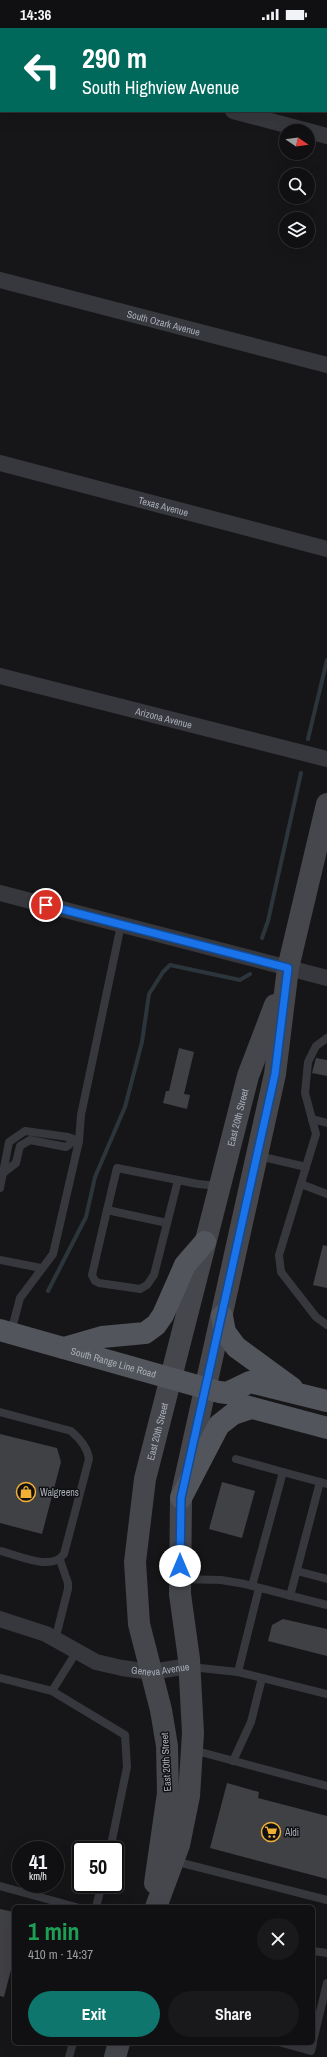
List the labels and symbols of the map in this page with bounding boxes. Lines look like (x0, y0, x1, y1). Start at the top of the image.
north arrow (279, 124, 315, 160)
street label: South Ozark Avenue (126, 307, 202, 338)
street label: Texas Avenue (137, 493, 190, 519)
street label: Arizona Avenue (133, 704, 194, 731)
pin (29, 888, 63, 922)
street label: East 20th Street (224, 1087, 251, 1148)
street label: South Range Line Road (69, 1344, 158, 1380)
street label: East 20th Street (144, 1401, 171, 1462)
shop icon: Walgreens (15, 1481, 37, 1503)
place label: Walgreens (40, 1486, 79, 1499)
position arrow (159, 1545, 201, 1587)
street label: Geneva Avenue (131, 1660, 190, 1679)
street label: East 20th Street (158, 1732, 174, 1792)
supermarket icon: Aldi (260, 1821, 282, 1843)
place label: Aldi (284, 1826, 299, 1839)
speed limit sign: 50 (72, 1841, 124, 1893)

